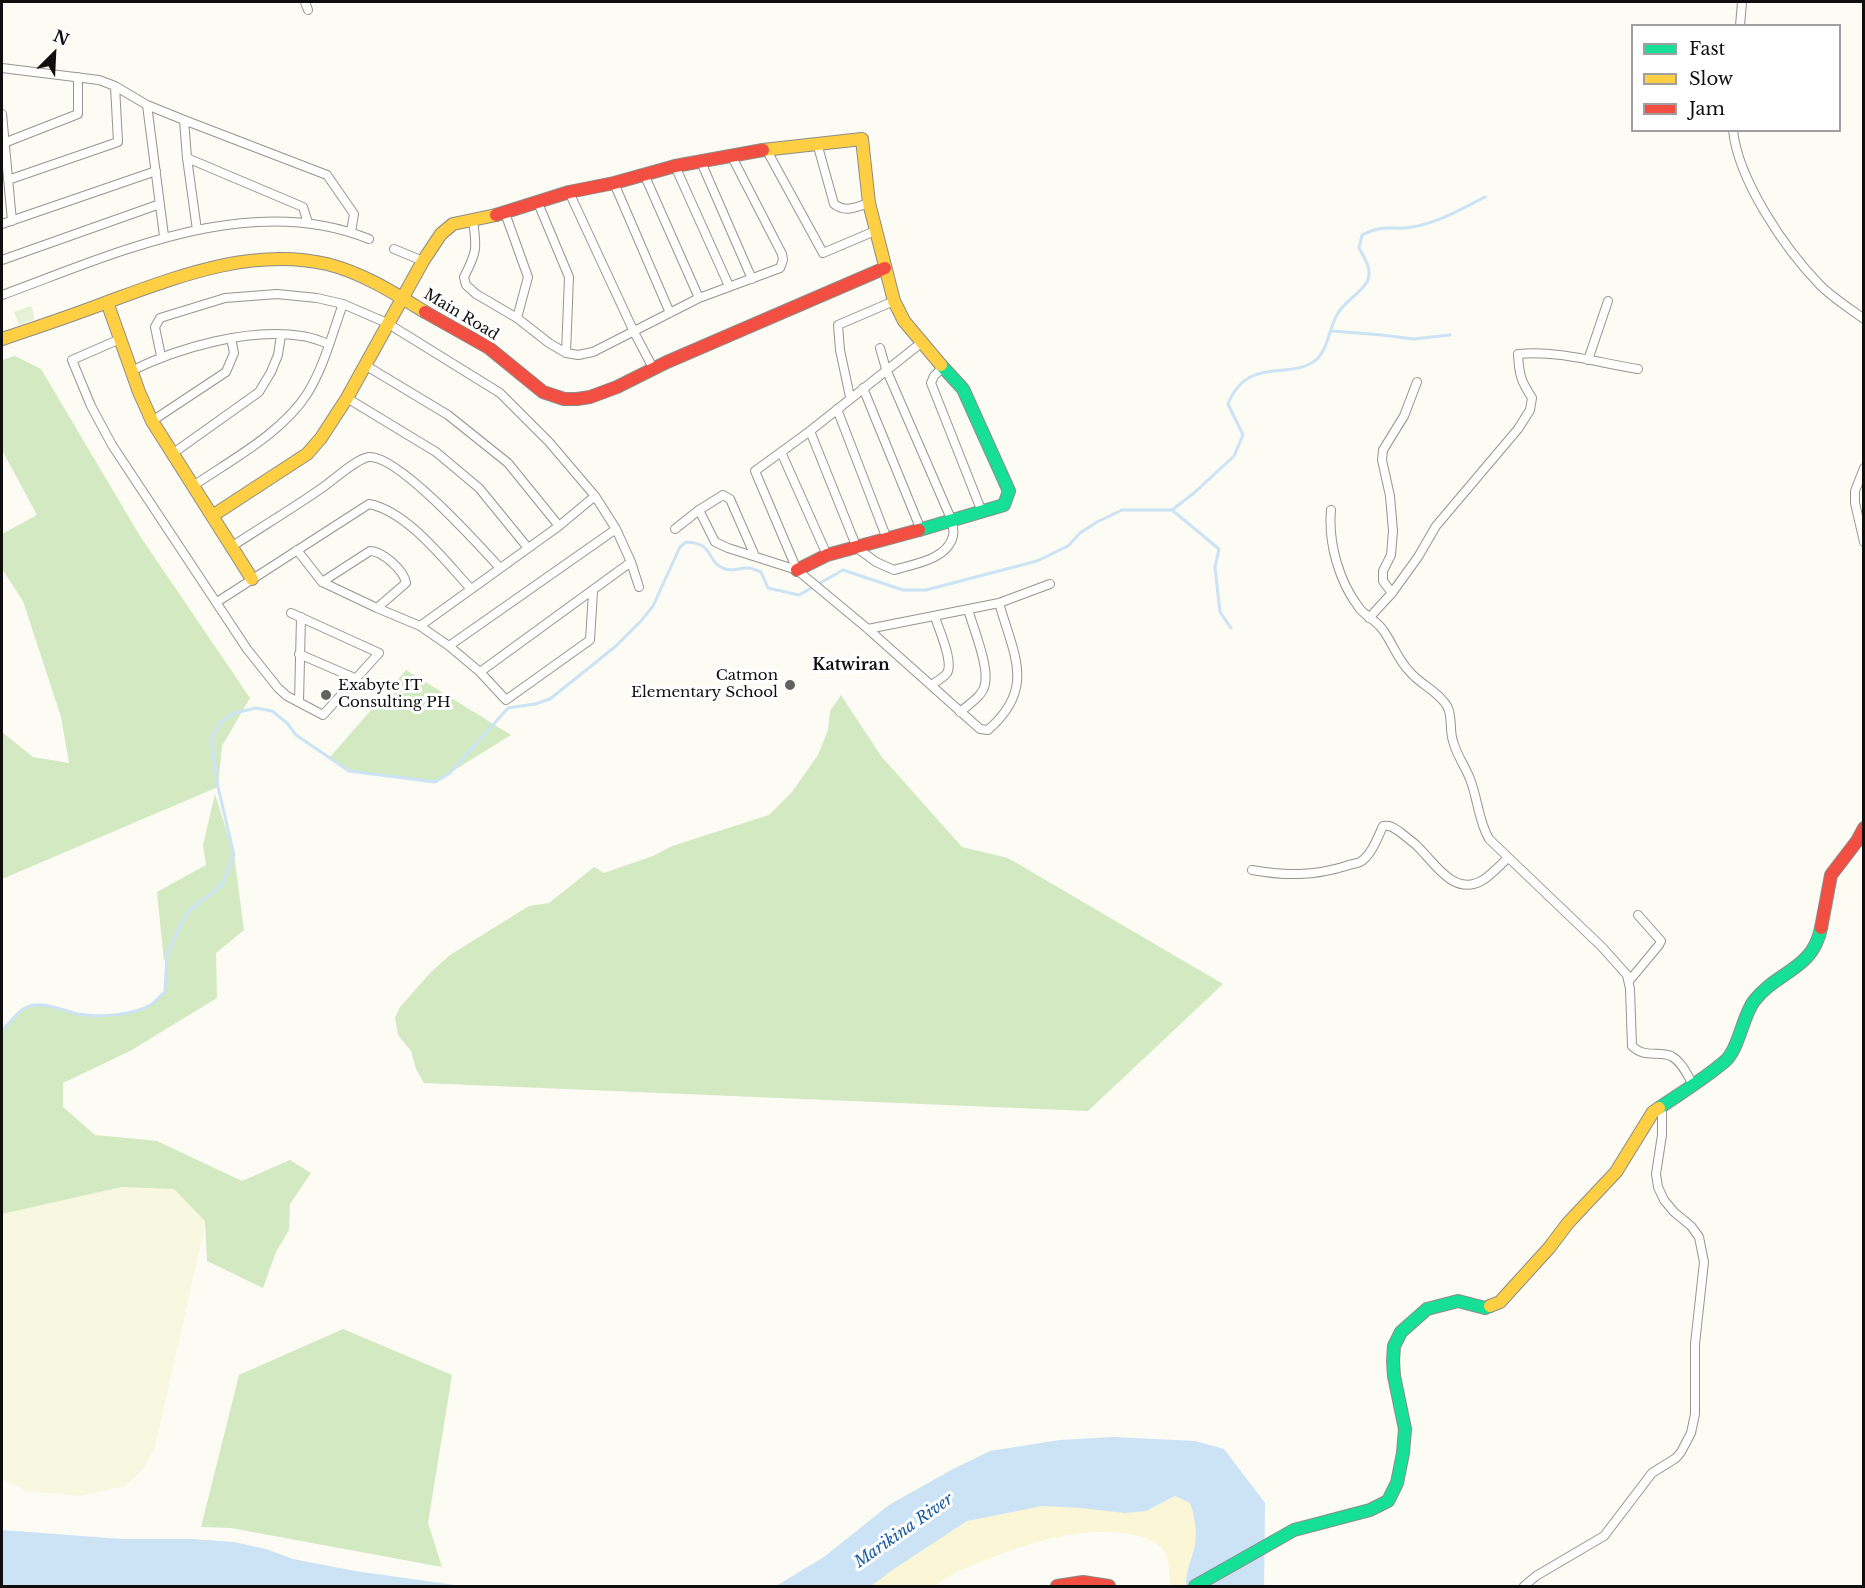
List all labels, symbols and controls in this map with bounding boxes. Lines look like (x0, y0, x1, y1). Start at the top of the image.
north arrow (24, 24, 84, 84)
legend (1631, 24, 1841, 132)
text: N (50, 25, 72, 50)
text: Fast (1689, 38, 1725, 60)
text: Slow (1689, 68, 1733, 90)
text: Jam (1689, 98, 1725, 120)
street label: Main Road (420, 286, 502, 344)
district label: Katwiran (812, 655, 890, 675)
place label: Catmon Elementary School (631, 667, 778, 702)
place label: Exabyte IT Consulting PH (338, 677, 450, 712)
marker: Catmon Elementary School (783, 678, 797, 692)
marker: Exabyte IT Consulting PH (319, 688, 333, 702)
water label: Marikina River (851, 1490, 957, 1572)

